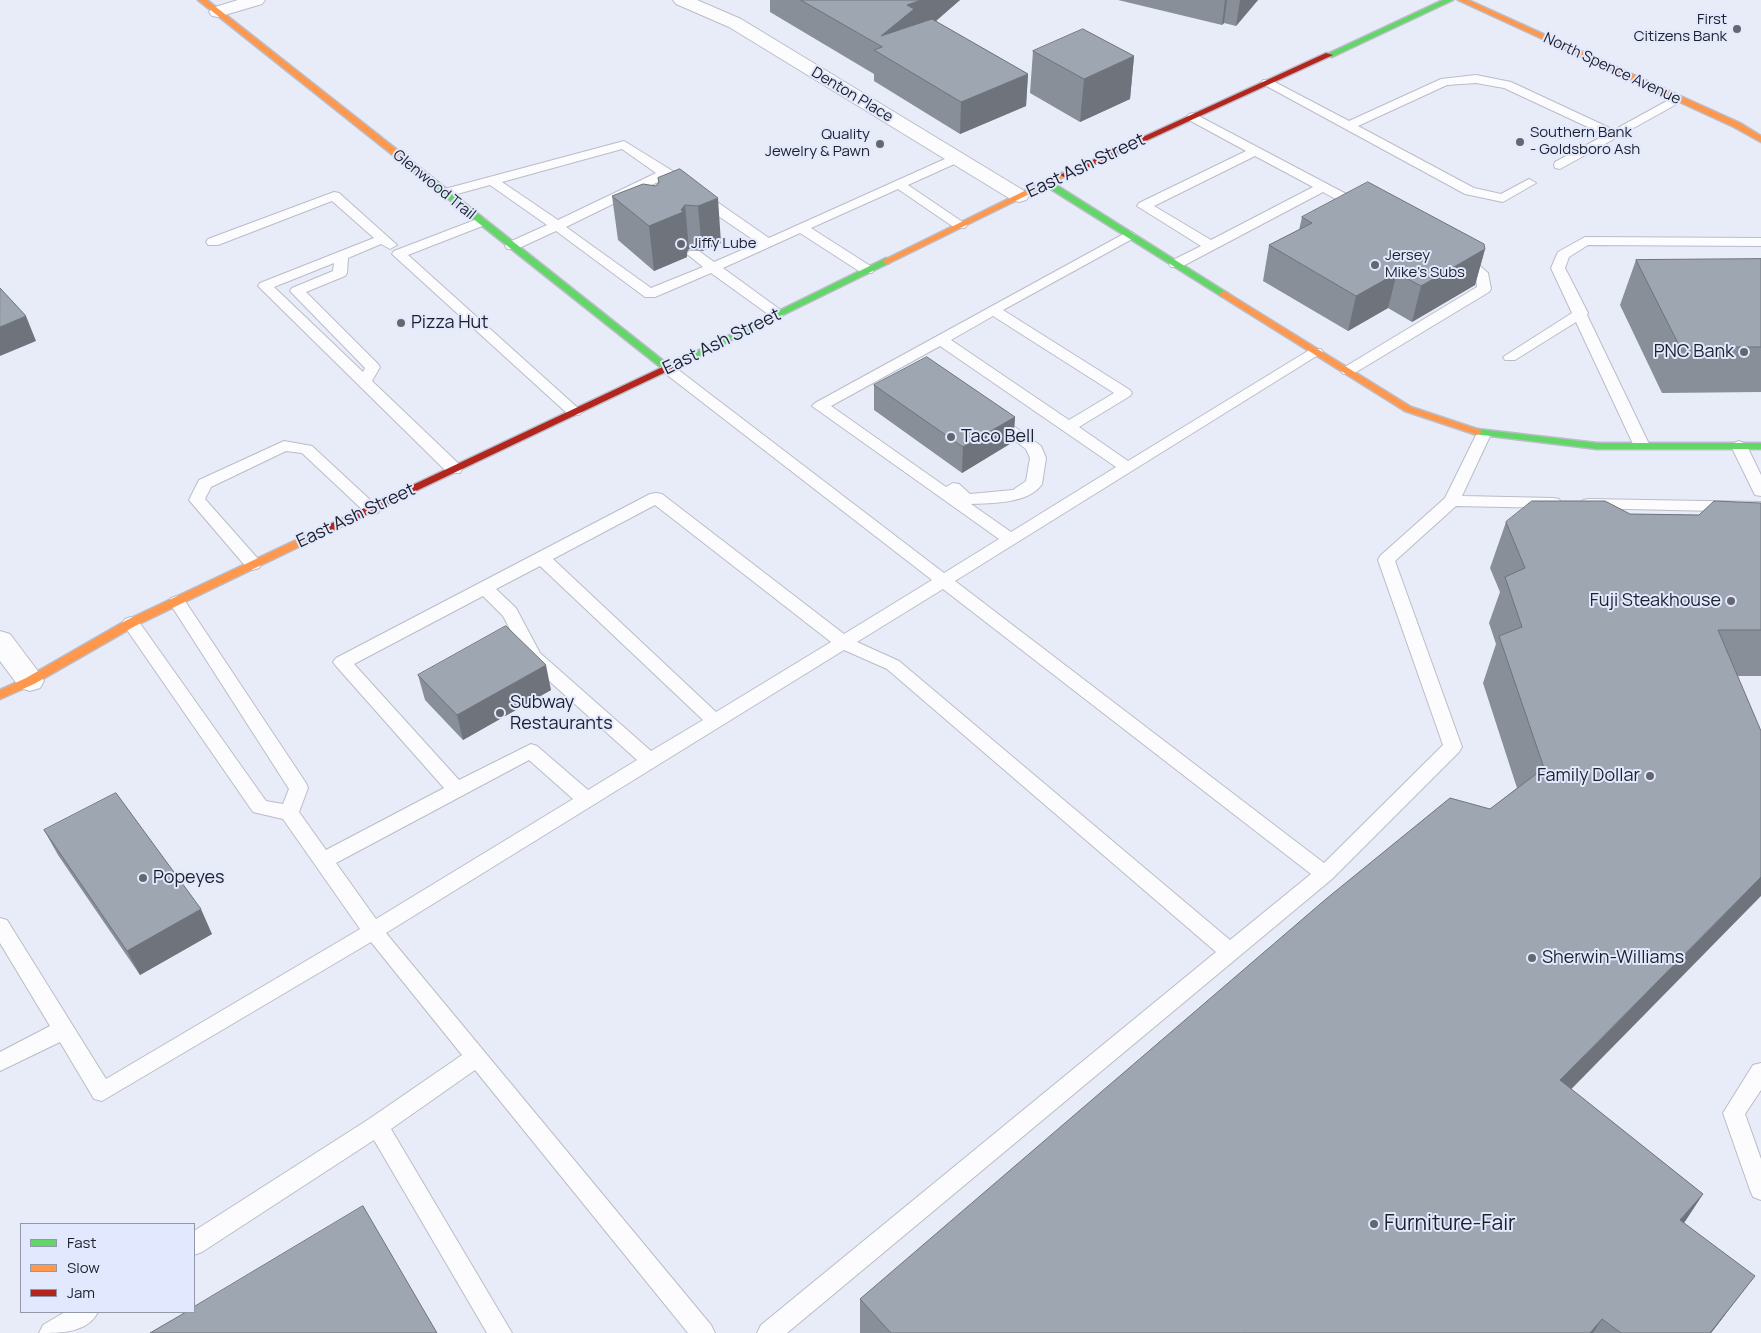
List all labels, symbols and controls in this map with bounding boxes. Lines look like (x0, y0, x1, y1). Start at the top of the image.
place label: First Citizens Bank (1634, 11, 1727, 46)
marker: First Citizens Bank (1731, 23, 1743, 35)
street label: North Spence Avenue (1541, 29, 1683, 109)
street label: Denton Place (808, 64, 896, 126)
place label: Southern Bank - Goldsboro Ash (1530, 124, 1640, 159)
place label: Quality Jewelry & Pawn (765, 126, 870, 161)
street label: East Ash Street (1023, 129, 1149, 203)
marker: Southern Bank - Goldsboro Ash (1514, 136, 1526, 148)
marker: Quality Jewelry & Pawn (874, 138, 886, 150)
street label: Glenwood Trail (389, 146, 479, 224)
place label: Jiffy Lube (691, 235, 757, 253)
marker: Jiffy Lube (675, 238, 687, 250)
place label: Jersey Mike's Subs (1385, 247, 1465, 282)
marker: Jersey Mike's Subs (1369, 259, 1381, 271)
street label: East Ash Street (660, 304, 784, 380)
place label: Pizza Hut (411, 312, 488, 334)
marker: Pizza Hut (395, 317, 407, 329)
place label: PNC Bank (1654, 341, 1734, 363)
marker: PNC Bank (1738, 346, 1750, 358)
place label: Taco Bell (961, 426, 1034, 448)
marker: Taco Bell (945, 431, 957, 443)
street label: East Ash Street (293, 479, 419, 553)
place label: Fuji Steakhouse (1590, 590, 1721, 612)
marker: Fuji Steakhouse (1725, 595, 1737, 607)
place label: Subway Restaurants (510, 692, 613, 734)
marker: Subway Restaurants (494, 707, 506, 719)
place label: Family Dollar (1537, 765, 1640, 787)
marker: Family Dollar (1644, 770, 1656, 782)
place label: Popeyes (153, 867, 225, 889)
marker: Popeyes (137, 872, 149, 884)
place label: Sherwin-Williams (1542, 947, 1684, 969)
marker: Sherwin-Williams (1526, 952, 1538, 964)
place label: Furniture-Fair (1384, 1211, 1516, 1237)
marker: Furniture-Fair (1368, 1218, 1380, 1230)
legend (20, 1223, 195, 1313)
text: Fast (67, 1232, 96, 1253)
text: Slow (67, 1257, 100, 1278)
text: Jam (67, 1282, 95, 1303)

